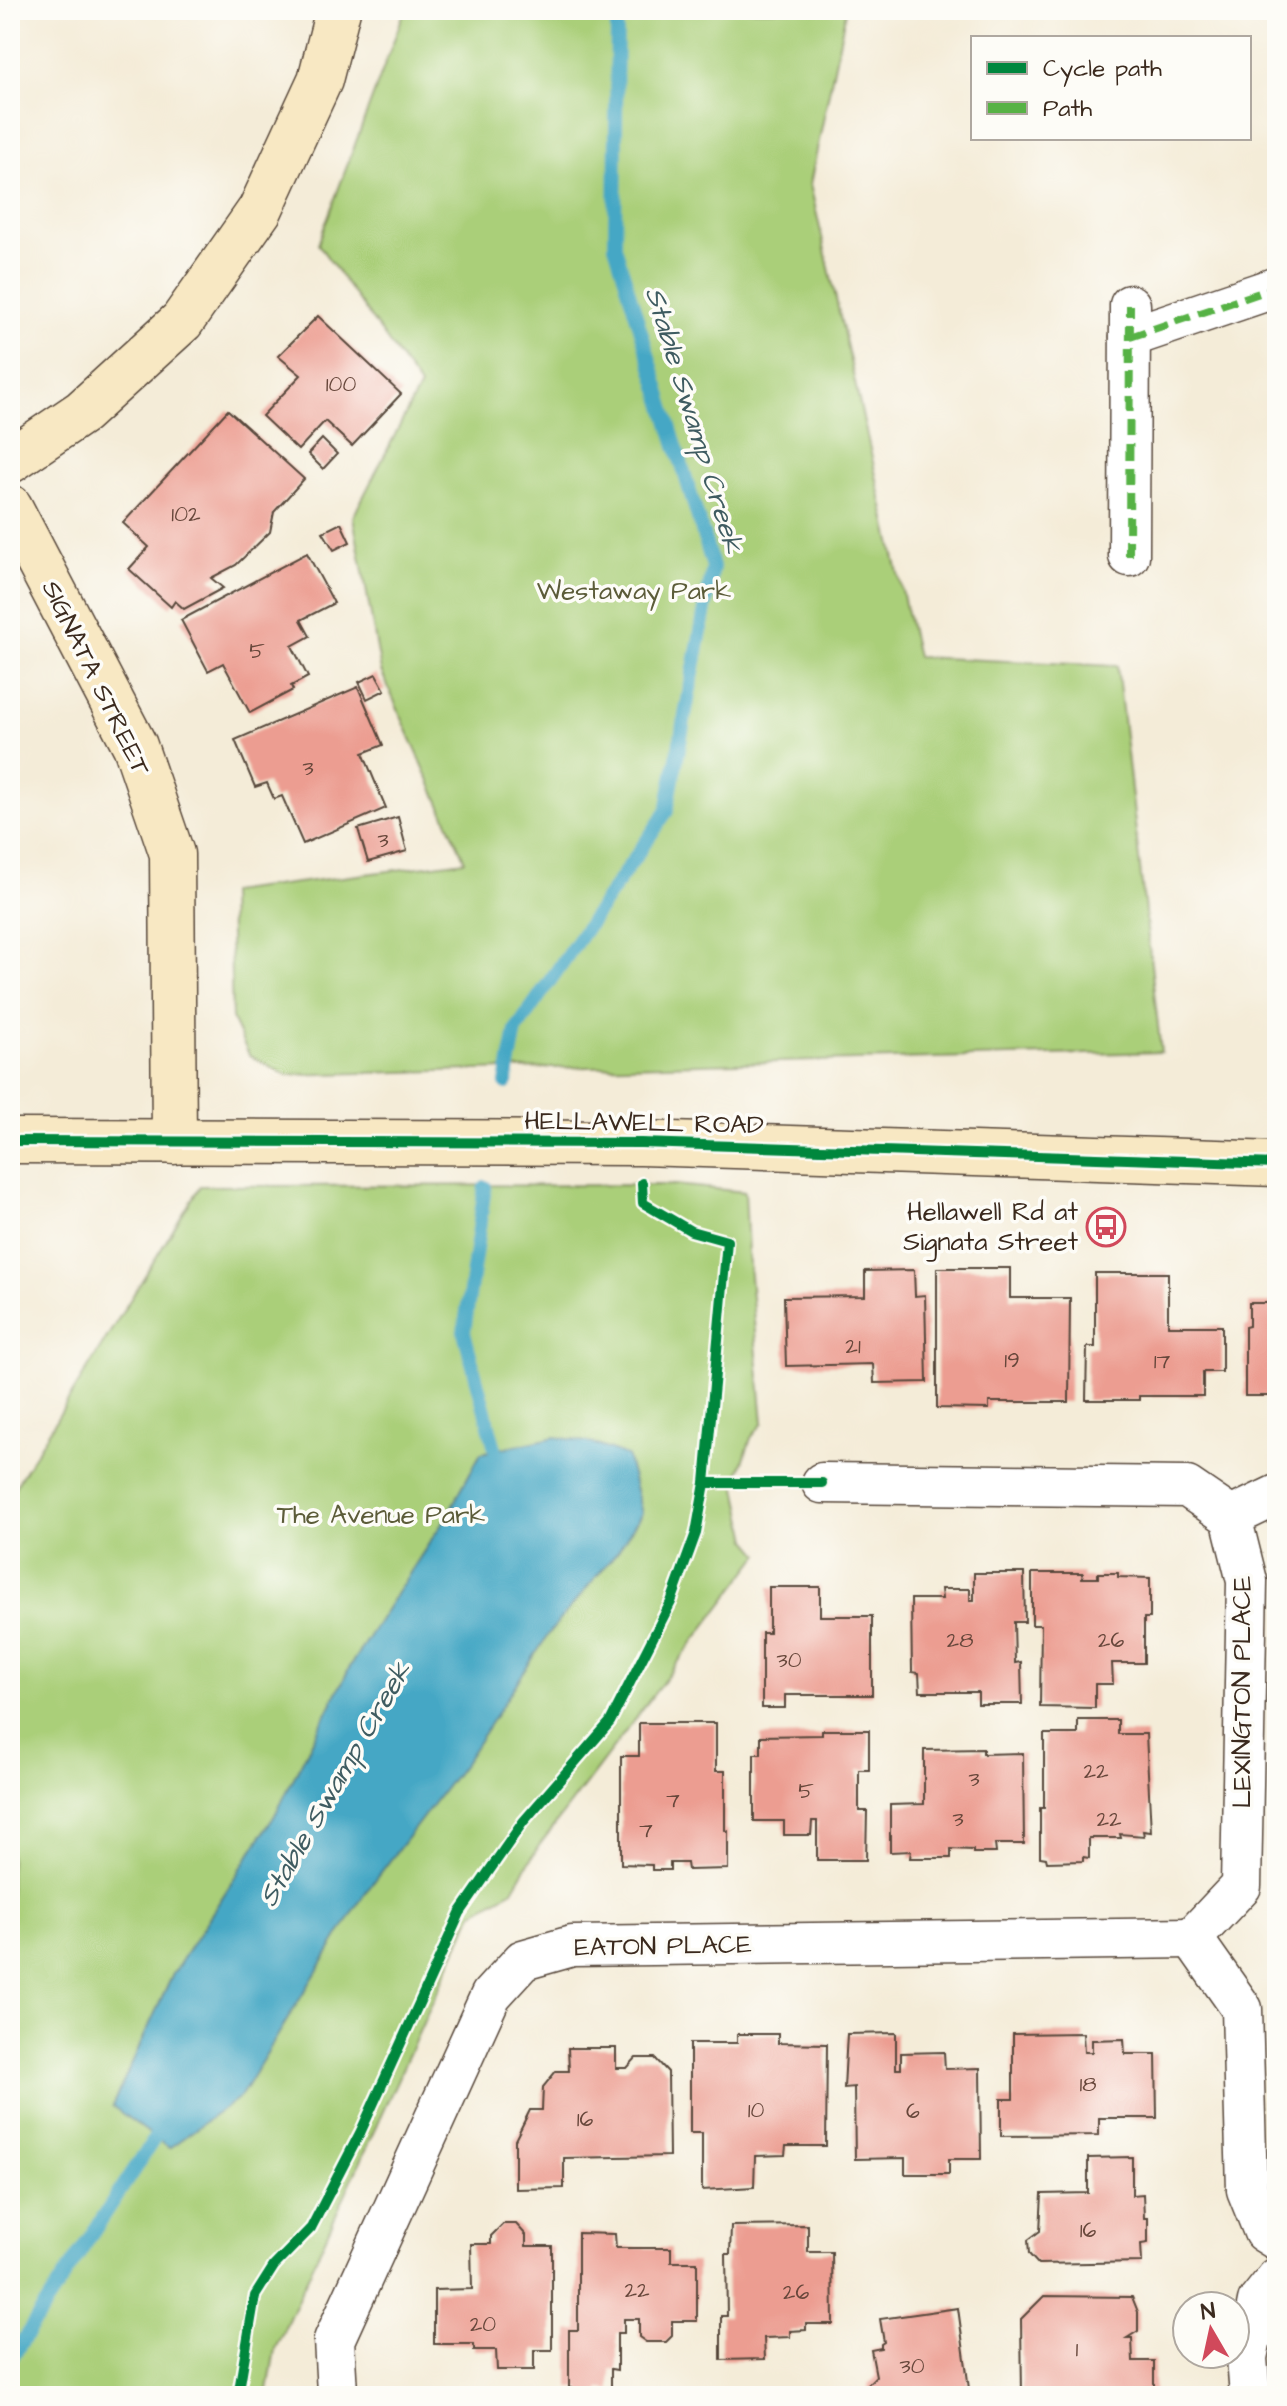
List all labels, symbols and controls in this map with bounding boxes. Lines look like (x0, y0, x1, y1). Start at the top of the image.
legend (971, 36, 1251, 140)
text: Cycle path (1043, 52, 1162, 87)
text: Path (1043, 92, 1092, 126)
water label: Stable Swamp Creek (635, 282, 753, 559)
house number: 100 (326, 369, 356, 400)
house number: 102 (171, 499, 201, 530)
park label: Westaway Park (537, 573, 731, 611)
street label: SIGNATA STREET (33, 574, 159, 782)
house number: 5 (249, 636, 265, 667)
house number: 3 (302, 753, 314, 784)
house number: 3 (377, 825, 389, 856)
street label: HELLAWELL ROAD (524, 1103, 764, 1143)
place label: Hellawell Rd at Signata Street (903, 1194, 1078, 1262)
bus stop icon: Hellawell Rd at Signata Street (1085, 1206, 1127, 1248)
house number: 21 (845, 1331, 861, 1362)
house number: 19 (1004, 1345, 1020, 1376)
house number: 17 (1154, 1346, 1171, 1377)
park label: The Avenue Park (277, 1497, 485, 1533)
street label: LEXINGTON PLACE (1224, 1576, 1260, 1808)
house number: 28 (947, 1625, 973, 1656)
house number: 26 (1098, 1625, 1124, 1656)
house number: 30 (776, 1645, 802, 1676)
water label: Stable Swamp Creek (249, 1654, 421, 1913)
house number: 22 (1083, 1756, 1109, 1787)
house number: 3 (968, 1764, 980, 1795)
house number: 5 (798, 1776, 814, 1807)
house number: 7 (666, 1785, 680, 1816)
house number: 3 (952, 1804, 964, 1835)
house number: 22 (1096, 1804, 1122, 1835)
house number: 7 (639, 1815, 653, 1846)
street label: EATON PLACE (574, 1926, 752, 1966)
house number: 18 (1079, 2069, 1097, 2100)
house number: 10 (748, 2095, 764, 2126)
house number: 6 (906, 2096, 920, 2127)
house number: 16 (577, 2104, 594, 2135)
house number: 16 (1080, 2215, 1097, 2246)
house number: 22 (624, 2275, 650, 2306)
house number: 26 (783, 2277, 809, 2308)
north arrow (1171, 2290, 1251, 2370)
text: N (1199, 2295, 1218, 2328)
house number: 20 (470, 2309, 496, 2340)
house number: 1 (1076, 2334, 1079, 2365)
house number: 30 (899, 2351, 925, 2382)

